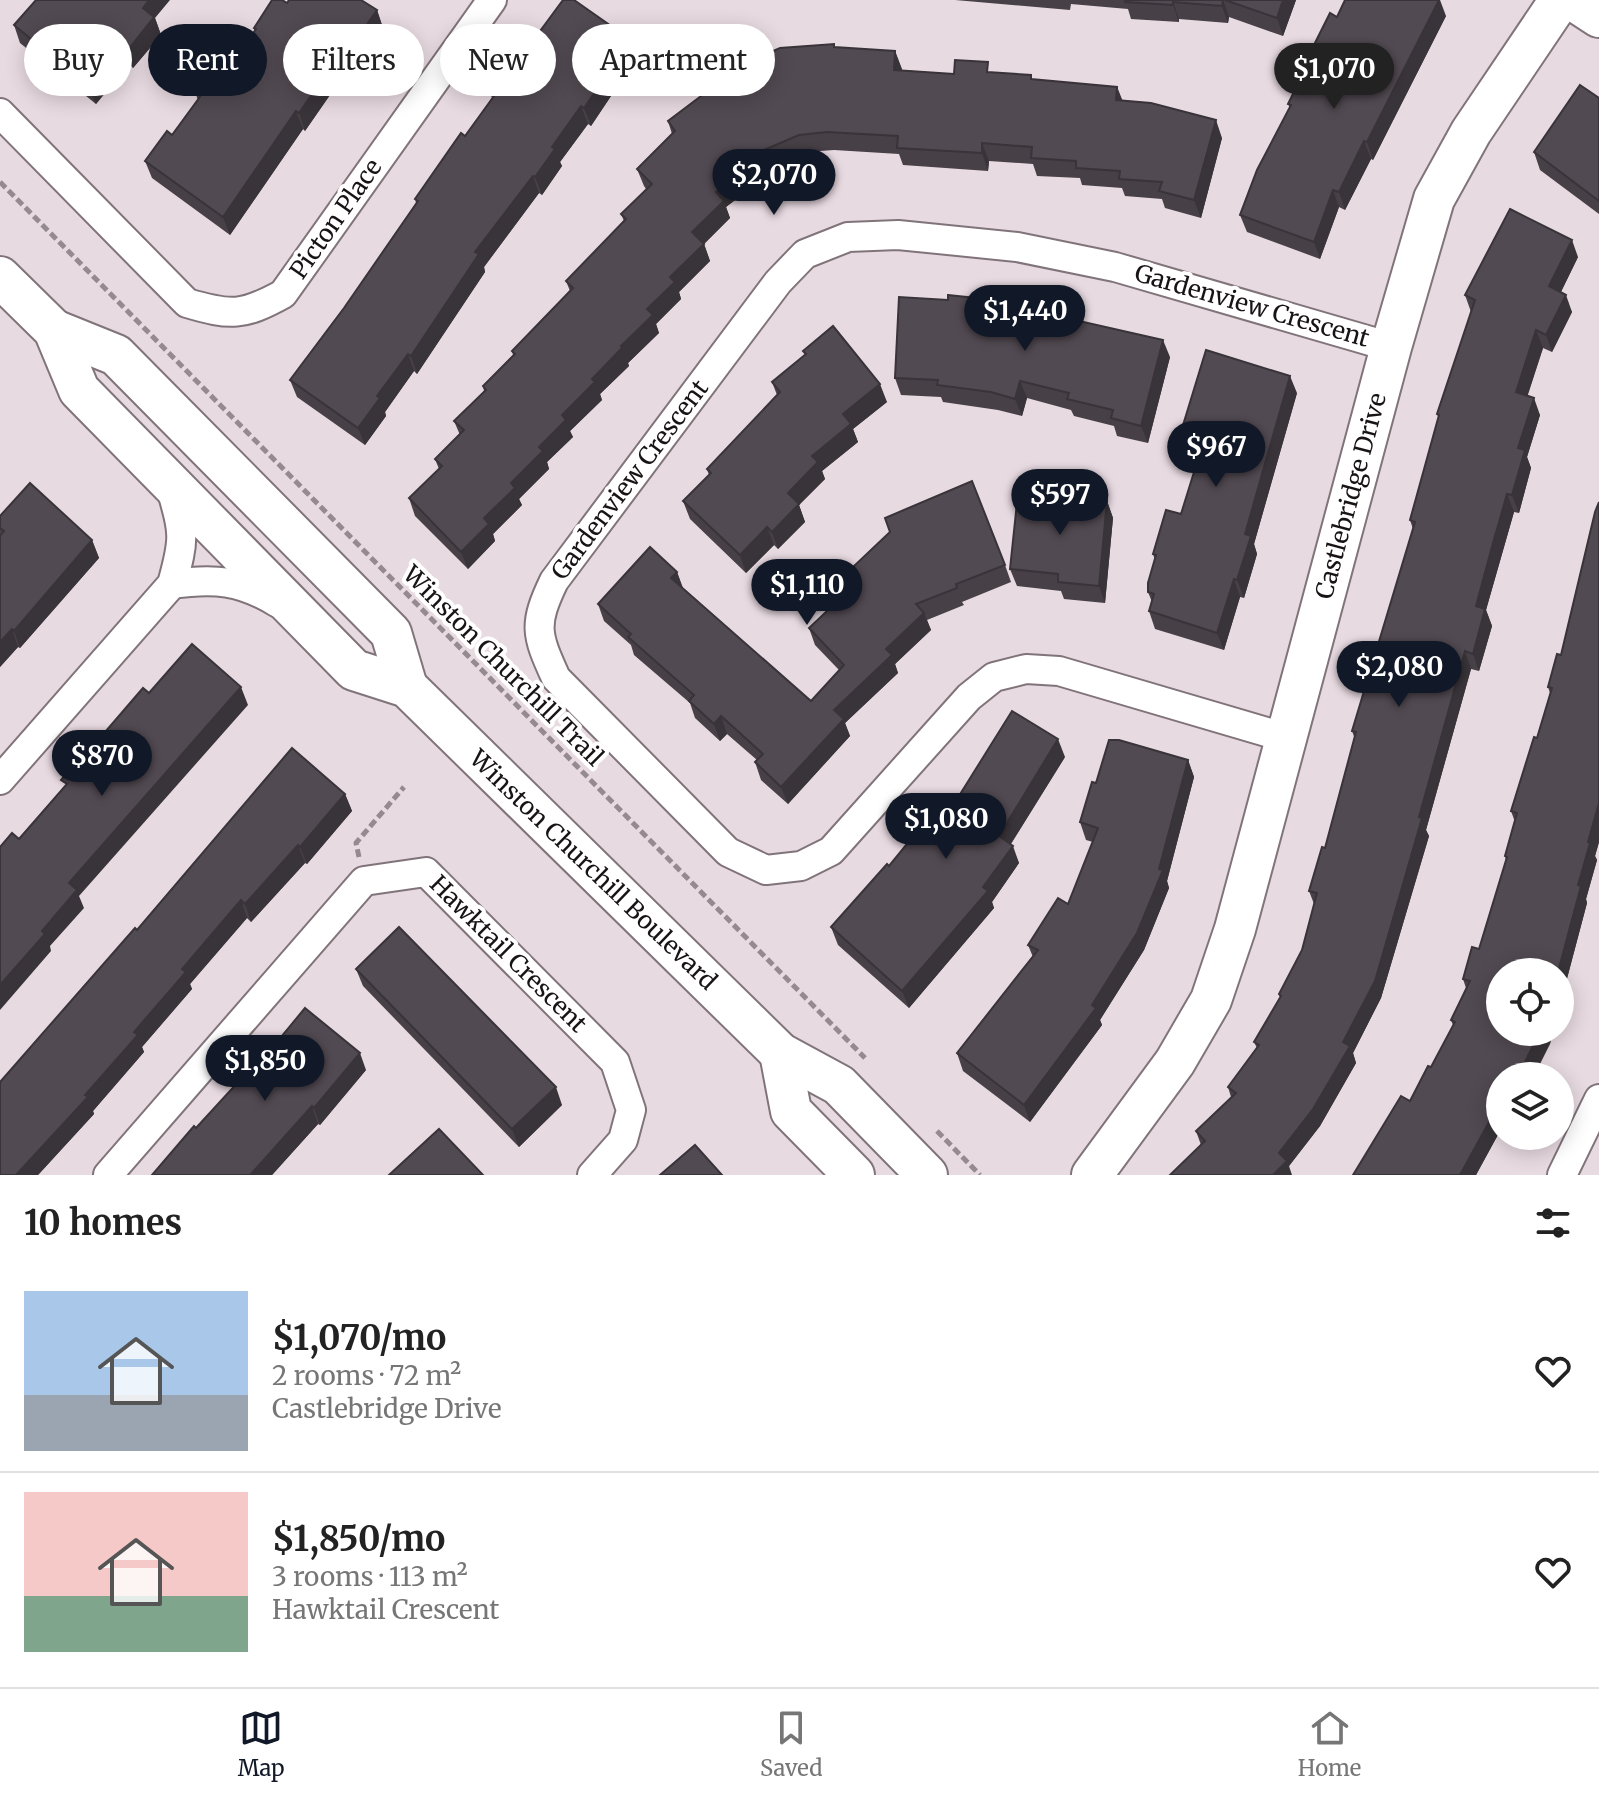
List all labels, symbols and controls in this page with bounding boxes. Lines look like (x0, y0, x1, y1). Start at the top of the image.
chip: Buy (24, 24, 132, 96)
chip: Rent (148, 24, 267, 96)
chip: Filters (283, 24, 424, 96)
chip: New (440, 24, 556, 96)
chip: Apartment (572, 24, 775, 96)
pin: $1,070 (1269, 43, 1399, 111)
text: $1,070 (1292, 52, 1376, 85)
pin: $2,070 (709, 149, 839, 217)
street label: Picton Place (283, 153, 388, 285)
text: $2,070 (730, 158, 818, 191)
street label: Gardenview Crescent (1131, 257, 1374, 354)
pin: $1,440 (960, 285, 1090, 353)
text: $1,440 (982, 294, 1068, 327)
street label: Gardenview Crescent (544, 373, 715, 586)
street label: Castlebridge Drive (1308, 390, 1393, 602)
pin: $967 (1169, 421, 1263, 489)
text: $967 (1185, 430, 1247, 463)
pin: $597 (1013, 469, 1107, 537)
text: $597 (1029, 478, 1091, 511)
street label: Winston Churchill Trail (396, 558, 610, 772)
pin: $1,110 (742, 559, 872, 627)
text: $1,110 (769, 568, 845, 601)
pin: $2,080 (1334, 641, 1464, 709)
text: $2,080 (1355, 650, 1443, 683)
pin: $870 (55, 730, 149, 798)
text: $870 (70, 739, 134, 772)
street label: Winston Churchill Boulevard (462, 742, 724, 996)
pin: $1,080 (881, 793, 1011, 861)
text: $1,080 (903, 802, 989, 835)
street label: Hawktail Crescent (423, 868, 594, 1039)
map controls (1486, 958, 1574, 1150)
button: locate (1486, 958, 1574, 1046)
pin: $1,850 (200, 1035, 330, 1103)
text: $1,850 (223, 1044, 307, 1077)
button: layers (1486, 1062, 1574, 1150)
icon: filters (1531, 1201, 1575, 1245)
text: 10 homes (24, 1202, 182, 1244)
text: $1,070/mo (272, 1317, 446, 1359)
icon: home (88, 1323, 184, 1419)
icon: heart (1531, 1349, 1575, 1393)
text: 2 rooms · 72 m² (272, 1359, 461, 1392)
text: Castlebridge Drive (272, 1392, 502, 1425)
text: $1,850/mo (272, 1518, 445, 1560)
icon: home (88, 1524, 184, 1620)
icon: heart (1531, 1550, 1575, 1594)
text: 3 rooms · 113 m² (272, 1560, 468, 1593)
text: Hawktail Crescent (272, 1593, 499, 1626)
tab: Map (238, 1706, 285, 1782)
tab: Saved (760, 1706, 822, 1782)
tab: Home (1298, 1706, 1361, 1782)

